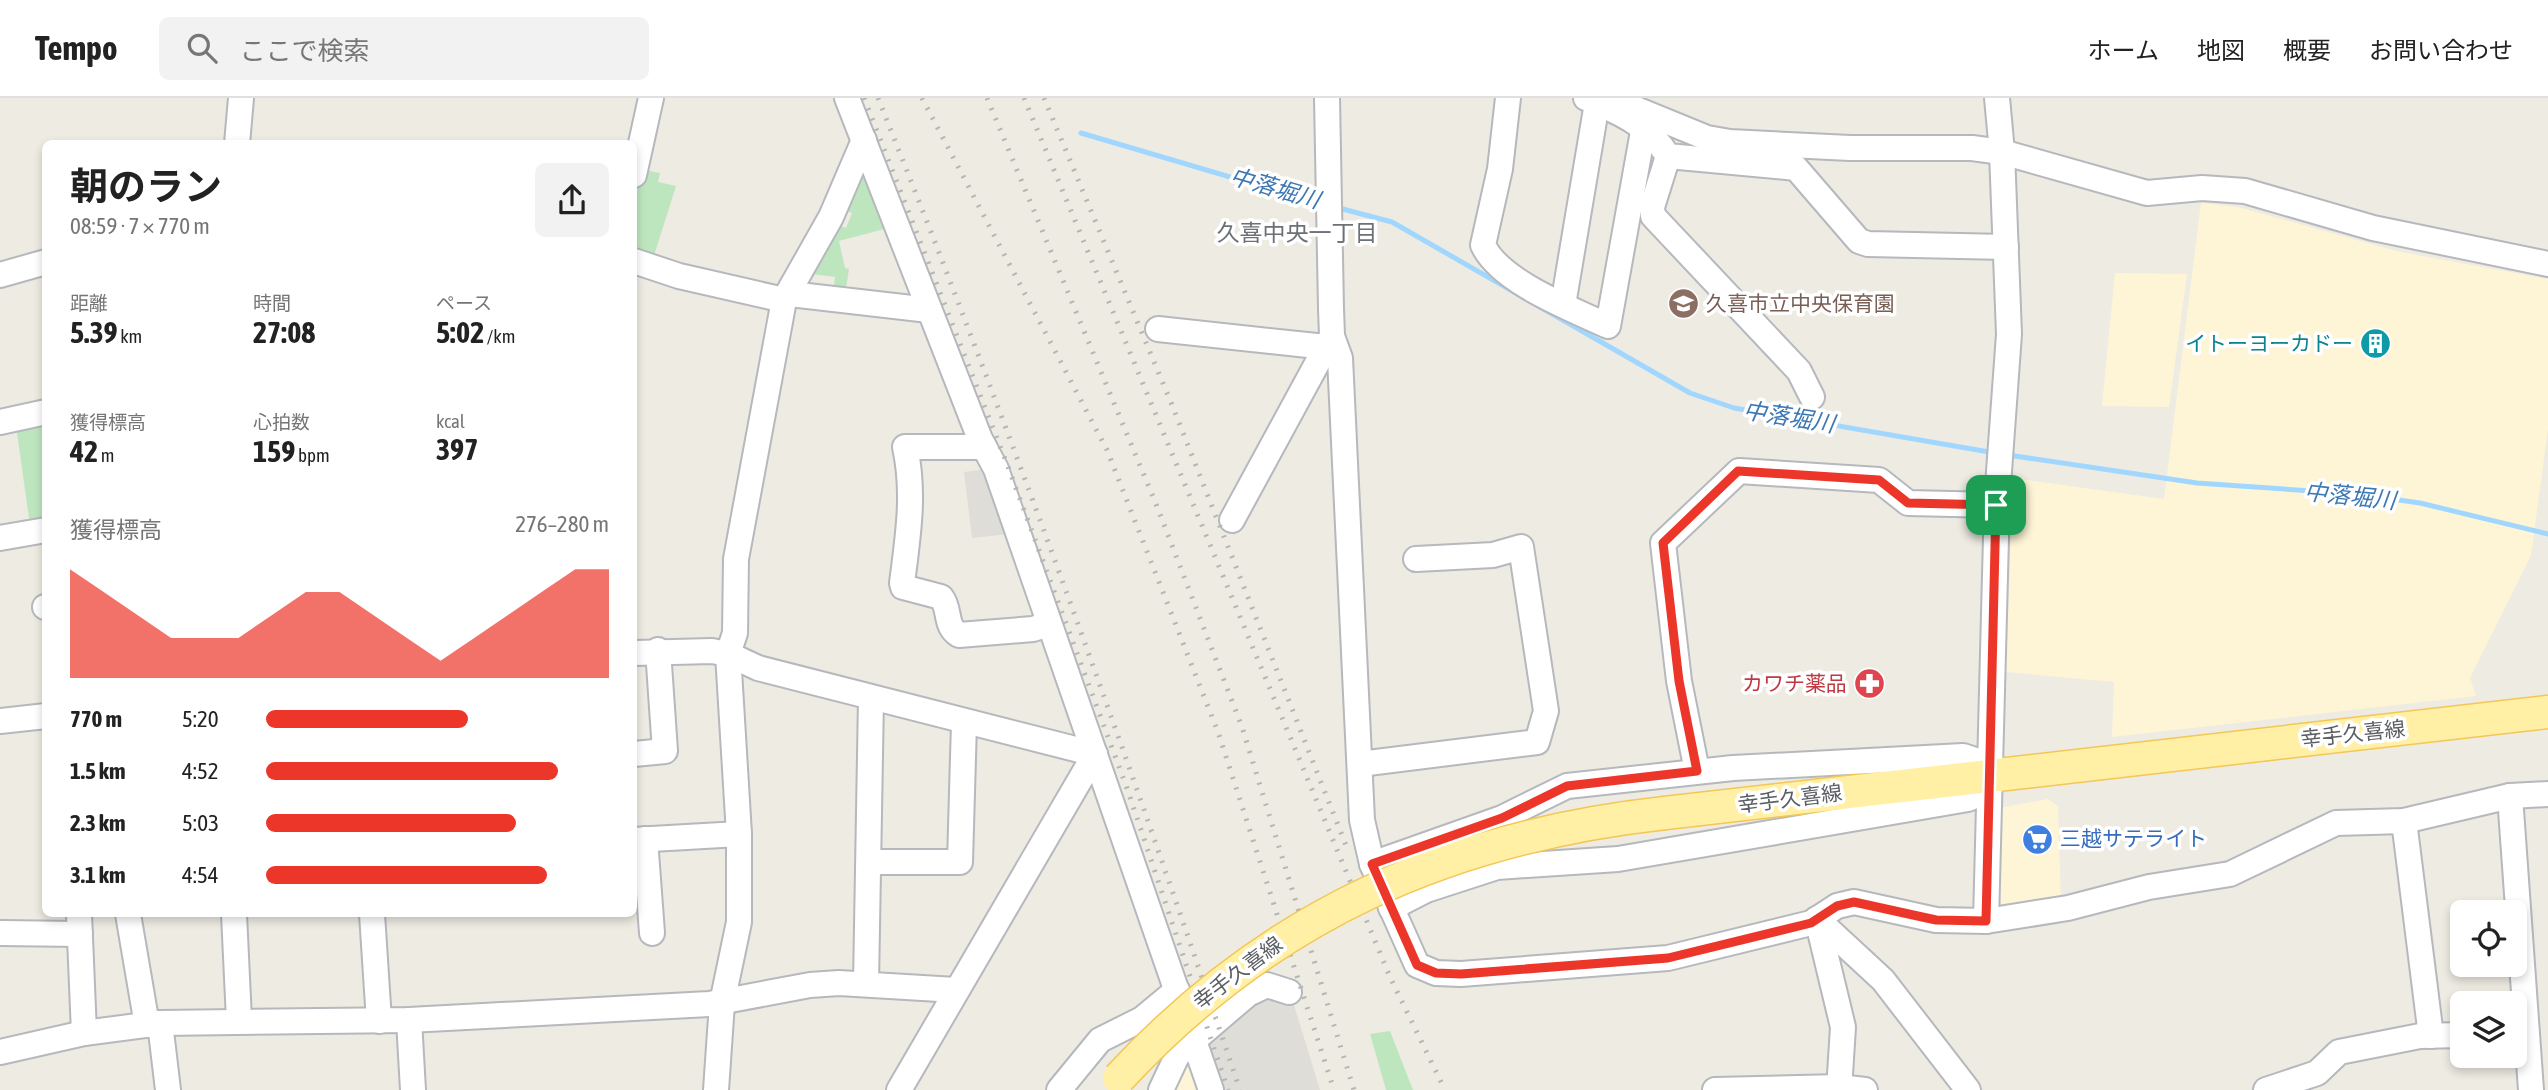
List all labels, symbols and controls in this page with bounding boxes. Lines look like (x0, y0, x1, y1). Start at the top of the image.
search box (159, 17, 649, 80)
text: Tempo (35, 29, 117, 67)
icon: search (183, 29, 221, 67)
text: ここで検索 (239, 36, 369, 66)
text: ホーム (2088, 37, 2159, 64)
text: 地図 (2197, 37, 2245, 64)
text: 概要 (2283, 37, 2331, 64)
text: お問い合わせ (2369, 37, 2513, 64)
button: share (535, 163, 609, 237)
water label: 中落堀川 (1227, 163, 1326, 214)
text: 朝のラン (70, 165, 222, 208)
text: 08:59 · 7 × 770 m (70, 213, 210, 239)
district label: 久喜中央一丁目 (1217, 220, 1378, 246)
school or university icon: 久喜市立中央保育園 (1666, 287, 1700, 321)
place label: 久喜市立中央保育園 (1706, 291, 1895, 315)
text: 距離 (70, 292, 108, 314)
text: 時間 (253, 292, 291, 314)
text: ペース (436, 292, 492, 314)
text: 5.39 (70, 315, 118, 349)
text: 27:08 (253, 315, 315, 349)
text: 5:02 (436, 315, 484, 349)
text: km (118, 325, 142, 347)
text: /km (484, 325, 515, 347)
building icon: イトーヨーカドー (2359, 327, 2393, 361)
place label: イトーヨーカドー (2185, 331, 2353, 355)
water label: 中落堀川 (1742, 397, 1839, 438)
text: kcal (436, 410, 465, 432)
text: 獲得標高 (70, 411, 146, 433)
text: 心拍数 (253, 411, 310, 433)
text: 397 (436, 432, 478, 466)
text: 42 (70, 434, 98, 468)
text: 159 (253, 434, 295, 468)
text: m (98, 444, 115, 466)
text: bpm (295, 444, 330, 466)
pin (1966, 475, 2026, 535)
water label: 中落堀川 (2303, 478, 2400, 514)
icon: arrive (1977, 486, 2015, 524)
text: 276–280 m (515, 511, 609, 537)
text: 獲得標高 (70, 517, 162, 543)
pharmacy icon: カワチ薬品 (1853, 667, 1887, 701)
place label: カワチ薬品 (1742, 671, 1847, 695)
text: 770 m (70, 706, 122, 732)
text: 5:20 (182, 706, 219, 732)
street label: 幸手久喜線 (2299, 716, 2406, 750)
text: 1.5 km (70, 758, 126, 784)
text: 4:52 (182, 758, 219, 784)
street label: 幸手久喜線 (1736, 780, 1843, 816)
text: 2.3 km (70, 810, 126, 836)
text: 5:03 (182, 810, 219, 836)
supermarket icon: 三越サテライト (2020, 822, 2054, 856)
place label: 三越サテライト (2060, 826, 2207, 850)
text: 3.1 km (70, 862, 126, 888)
text: 4:54 (182, 862, 219, 888)
map controls (2450, 900, 2527, 1068)
button: locate (2450, 900, 2527, 977)
street label: 幸手久喜線 (1188, 931, 1287, 1013)
button: layers (2450, 991, 2527, 1068)

